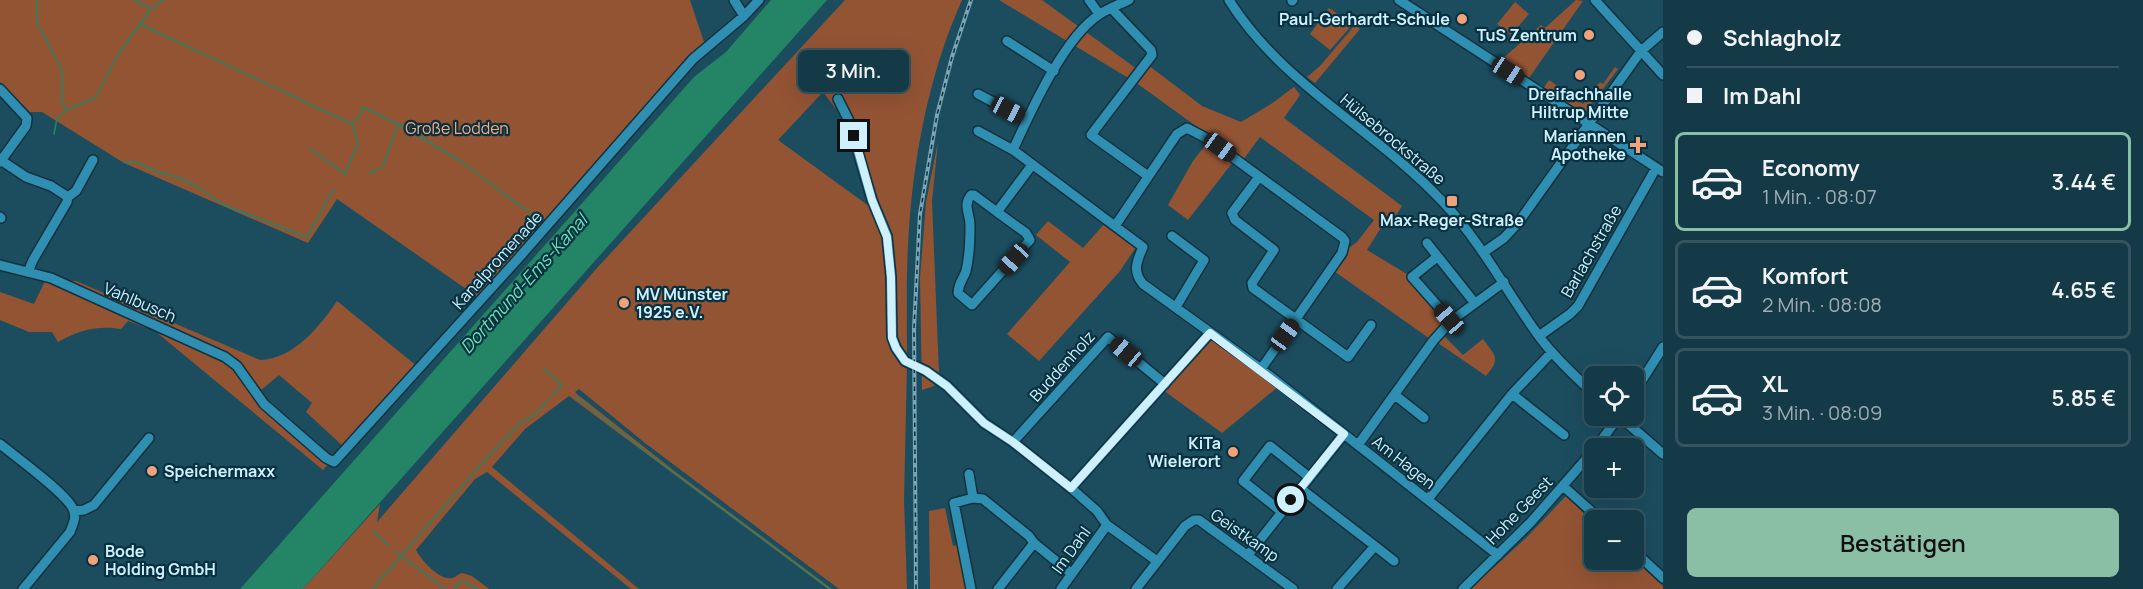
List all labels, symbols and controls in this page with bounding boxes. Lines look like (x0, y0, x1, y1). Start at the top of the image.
place label: Paul-Gerhardt-Schule (1279, 8, 1450, 30)
marker: Paul-Gerhardt-Schule (1455, 12, 1469, 26)
text: Schlagholz (1723, 23, 1842, 53)
place label: TuS Zentrum (1477, 24, 1577, 46)
marker: TuS Zentrum (1582, 28, 1596, 42)
callout: 3 Min. (798, 49, 910, 91)
car (1488, 54, 1528, 88)
text: 3 Min. (826, 57, 881, 84)
marker: Dreifachhalle Hiltrup Mitte (1573, 68, 1587, 82)
text: Im Dahl (1723, 81, 1801, 111)
place label: Dreifachhalle Hiltrup Mitte (1528, 83, 1632, 123)
street label: Hülsebrockstraße (1336, 88, 1450, 190)
car (988, 94, 1028, 126)
park label: Große Lodden (405, 117, 509, 139)
route end (840, 122, 867, 149)
place label: Mariannen Apotheke (1544, 125, 1626, 165)
car (1200, 129, 1240, 165)
marker: Mariannen Apotheke (1631, 138, 1645, 152)
text: Economy (1762, 153, 1860, 183)
icon: car (1690, 155, 1744, 209)
text: 3.44 € (2052, 167, 2116, 197)
text: 1 Min. · 08:07 (1762, 183, 1877, 210)
marker: Max-Reger-Straße (1445, 194, 1459, 208)
street label: Barlachstraße (1556, 201, 1626, 301)
street label: Kanalpromenade (447, 206, 547, 314)
water label: Dortmund-Ems-Kanal (454, 207, 594, 358)
place label: Max-Reger-Straße (1380, 209, 1524, 231)
car (995, 240, 1033, 278)
text: Komfort (1762, 261, 1849, 291)
icon: car (1690, 263, 1744, 317)
text: 4.65 € (2051, 275, 2116, 305)
street label: Vahlbusch (100, 277, 180, 327)
place label: MV Münster 1925 e.V. (636, 283, 728, 323)
text: 2 Min. · 08:08 (1762, 291, 1882, 318)
marker: MV Münster 1925 e.V. (617, 296, 631, 310)
car (1430, 300, 1468, 338)
car (1267, 315, 1303, 355)
street label: Buddenholz (1024, 326, 1100, 406)
car (1106, 334, 1146, 370)
map controls (1584, 366, 1644, 570)
button: locate (1584, 366, 1644, 426)
text: XL (1762, 369, 1788, 399)
icon: car (1690, 371, 1744, 425)
text: 5.85 € (2052, 383, 2116, 413)
text: 3 Min. · 08:09 (1762, 399, 1882, 426)
street label: Am Hagen (1368, 430, 1440, 494)
place label: KiTa Wielerort (1148, 432, 1221, 472)
button: + (1584, 438, 1644, 498)
marker: KiTa Wielerort (1226, 445, 1240, 459)
place label: Speichermaxx (164, 460, 275, 482)
marker: Speichermaxx (145, 464, 159, 478)
street label: Hohe Geest (1481, 471, 1557, 549)
route start (1277, 486, 1304, 513)
street label: Geistkamp (1206, 503, 1284, 567)
button: Bestätigen (1687, 508, 2119, 577)
button: − (1584, 510, 1644, 570)
street label: Im Dahl (1046, 522, 1096, 578)
place label: Bode Holding GmbH (105, 540, 216, 580)
marker: Bode Holding GmbH (86, 553, 100, 567)

